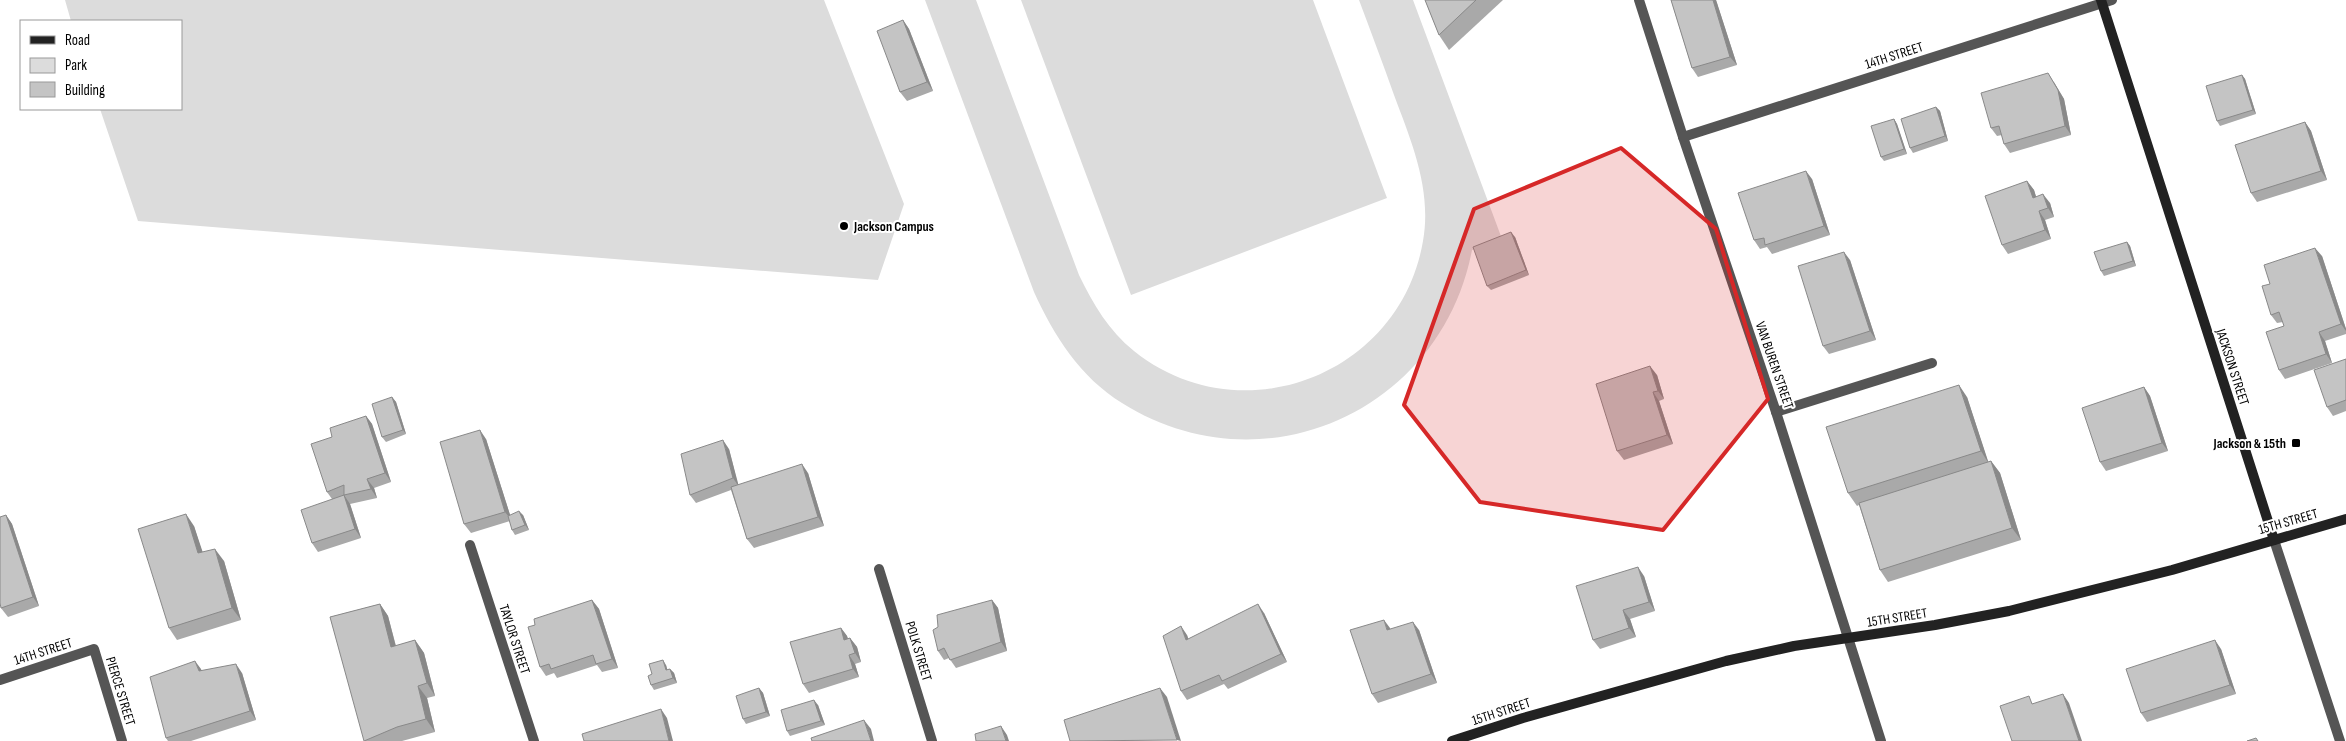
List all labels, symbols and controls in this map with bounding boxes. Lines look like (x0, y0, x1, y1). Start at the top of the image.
legend (20, 20, 182, 110)
text: Road (65, 31, 90, 50)
street label: 14TH STREET (1863, 38, 1926, 73)
text: Park (65, 56, 87, 75)
text: Building (65, 81, 105, 100)
place label: Jackson Campus (853, 218, 934, 235)
marker: Jackson Campus (838, 220, 850, 232)
street label: VAN BUREN STREET (1752, 319, 1798, 411)
street label: JACKSON STREET (2212, 326, 2253, 408)
place label: Jackson & 15th (2213, 435, 2286, 452)
marker: Jackson & 15th (2290, 437, 2302, 449)
street label: 15TH STREET (2257, 505, 2320, 538)
street label: TAYLOR STREET (495, 602, 534, 676)
street label: 15TH STREET (1866, 604, 1929, 631)
street label: POLK STREET (901, 619, 936, 684)
street label: 14TH STREET (12, 634, 75, 669)
street label: PIERCE STREET (102, 655, 139, 728)
street label: 15TH STREET (1470, 694, 1533, 729)

